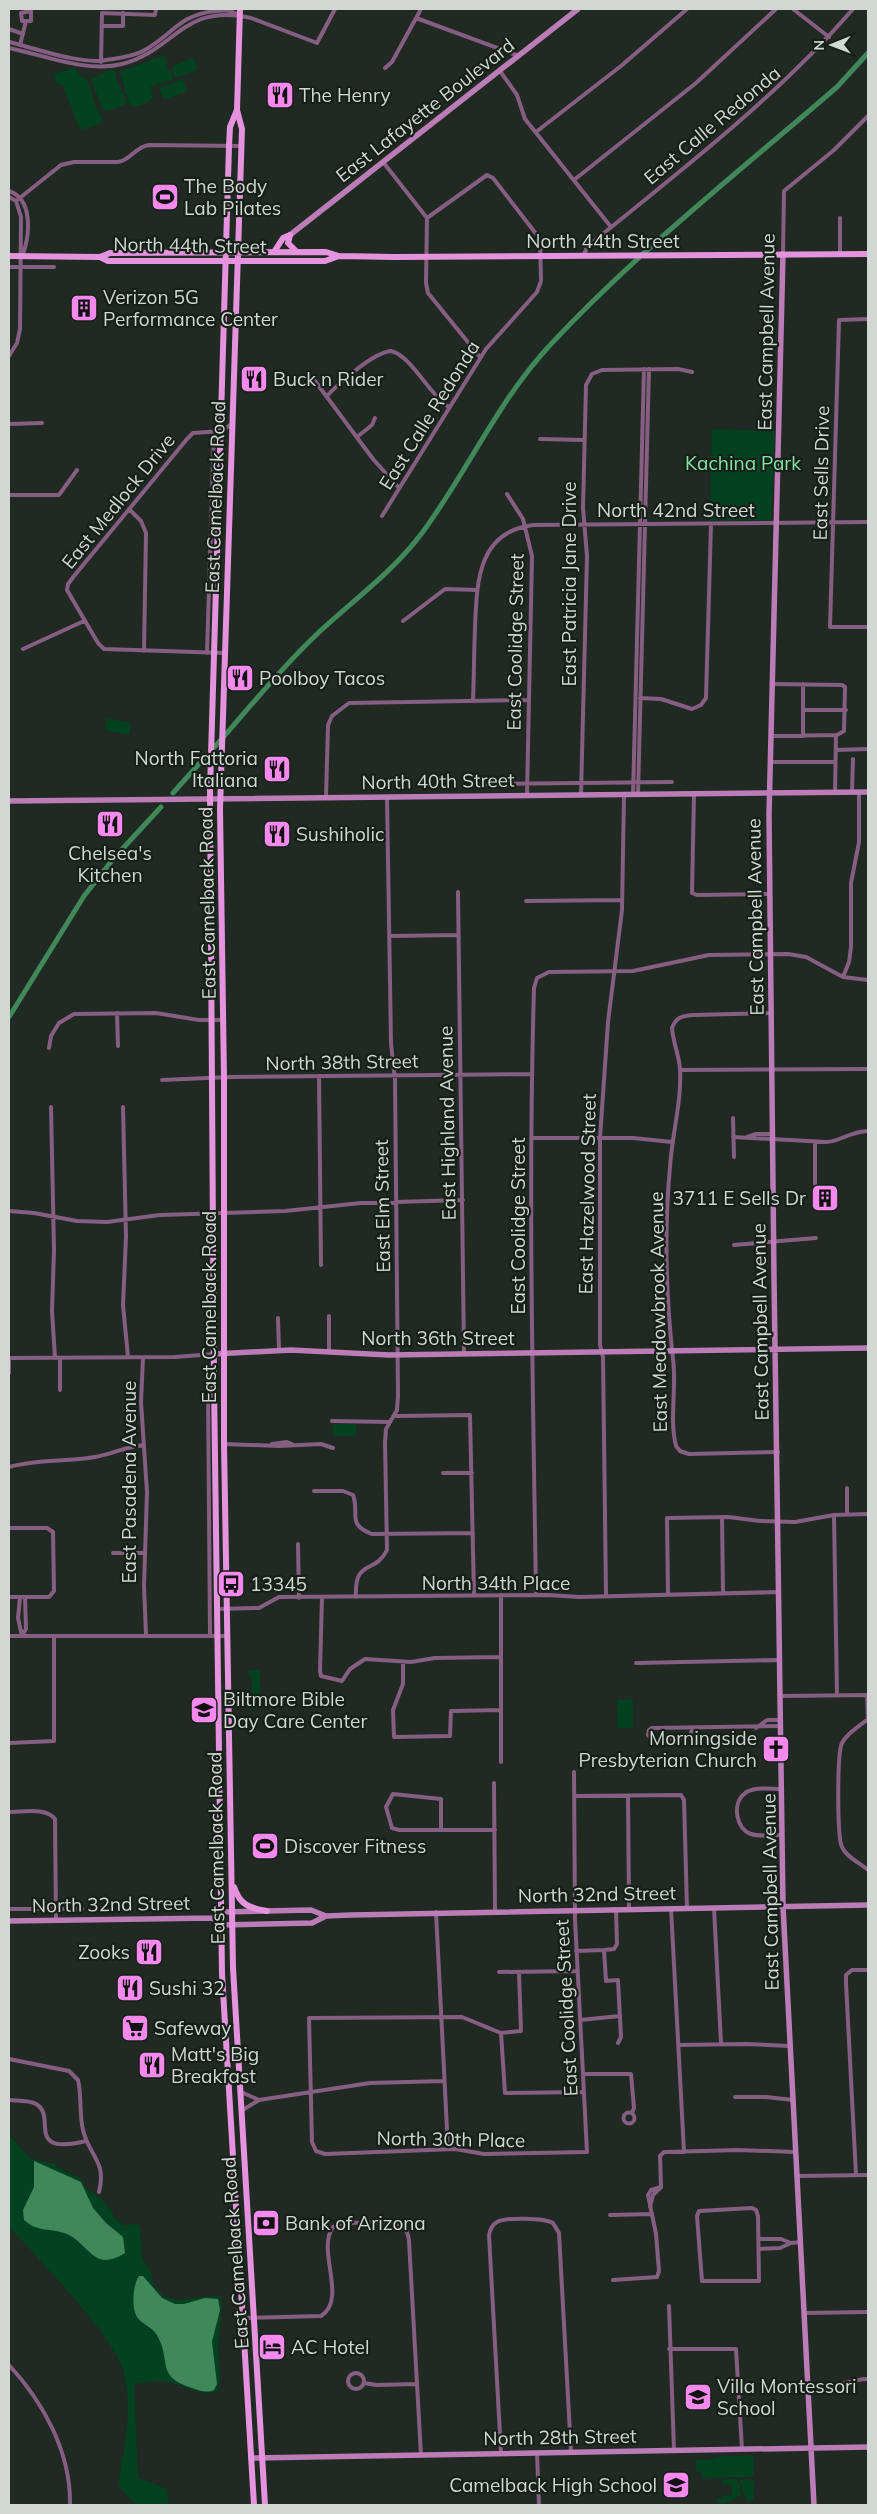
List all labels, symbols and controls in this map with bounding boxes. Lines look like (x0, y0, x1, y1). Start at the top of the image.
north arrow (807, 20, 857, 70)
street label: East Lafayette Boulevard (331, 33, 519, 187)
text: N (810, 40, 828, 51)
street label: East Calle Redonda (639, 61, 785, 189)
restaurant icon: The Henry (265, 80, 295, 110)
place label: The Henry (299, 83, 391, 107)
place label: The Body Lab Pilates (184, 174, 281, 220)
sports icon: The Body Lab Pilates (150, 182, 180, 212)
street label: North 44th Street (526, 229, 680, 253)
street label: North 44th Street (113, 232, 267, 258)
street label: East Campbell Avenue (752, 233, 780, 431)
place label: Verizon 5G Performance Center (103, 285, 278, 331)
building icon: Verizon 5G Performance Center (69, 293, 99, 323)
street label: East Calle Redonda (373, 336, 485, 494)
restaurant icon: Buck n Rider (239, 364, 269, 394)
place label: Buck n Rider (273, 367, 384, 391)
street label: East Camelback Road (200, 400, 230, 594)
street label: East Sells Drive (808, 405, 834, 541)
street label: East Medlock Drive (56, 429, 180, 573)
park label: Kachina Park (685, 451, 801, 475)
street label: East Patricia Jane Drive (557, 481, 581, 687)
street label: North 42nd Street (597, 498, 755, 522)
street label: East Coolidge Street (501, 553, 529, 731)
restaurant icon: Poolboy Tacos (225, 663, 255, 693)
place label: Poolboy Tacos (259, 666, 385, 690)
place label: North Fattoria Italiana (134, 746, 258, 792)
restaurant icon: North Fattoria Italiana (262, 754, 292, 784)
street label: North 40th Street (361, 768, 515, 794)
street label: East Camelback Road (193, 807, 221, 999)
restaurant icon: Chelsea's Kitchen (95, 809, 125, 839)
street label: East Campbell Avenue (741, 818, 769, 1016)
restaurant icon: Sushiholic (262, 819, 292, 849)
place label: Sushiholic (296, 822, 384, 846)
place label: Chelsea's Kitchen (68, 841, 152, 887)
street label: East Highland Avenue (433, 1025, 461, 1221)
street label: North 38th Street (265, 1049, 419, 1075)
street label: East Hazelwood Street (573, 1093, 601, 1295)
street label: East Coolidge Street (506, 1137, 530, 1315)
street label: East Elm Street (369, 1139, 395, 1273)
building icon: 3711 E Sells Dr (810, 1183, 840, 1213)
place label: 3711 E Sells Dr (673, 1186, 806, 1210)
street label: East Meadowbrook Avenue (644, 1191, 672, 1433)
street label: East Camelback Road (197, 1211, 221, 1403)
street label: East Campbell Avenue (746, 1223, 774, 1421)
street label: North 36th Street (361, 1326, 515, 1350)
street label: East Pasadena Avenue (117, 1381, 141, 1583)
bus stop icon: 13345 (216, 1569, 246, 1599)
street label: North 34th Place (422, 1571, 570, 1595)
place label: 13345 (250, 1572, 307, 1596)
place label: Biltmore Bible Day Care Center (223, 1687, 367, 1733)
school or university icon: Biltmore Bible Day Care Center (189, 1695, 219, 1725)
place label: Morningside Presbyterian Church (579, 1726, 757, 1772)
church icon: Morningside Presbyterian Church (761, 1734, 791, 1764)
street label: East Camelback Road (202, 1752, 230, 1944)
street label: East Campbell Avenue (756, 1793, 784, 1991)
sports icon: Discover Fitness (250, 1831, 280, 1861)
place label: Discover Fitness (284, 1834, 426, 1858)
street label: North 32nd Street (518, 1881, 677, 1907)
street label: North 32nd Street (32, 1891, 191, 1917)
street label: East Coolidge Street (549, 1919, 583, 2097)
restaurant icon: Zooks (134, 1937, 164, 1967)
place label: Zooks (78, 1940, 130, 1964)
restaurant icon: Sushi 32 (115, 1973, 145, 2003)
place label: Sushi 32 (149, 1976, 225, 2000)
supermarket icon: Safeway (120, 2013, 150, 2043)
place label: Safeway (154, 2016, 231, 2040)
place label: Matt's Big Breakfast (171, 2042, 259, 2088)
restaurant icon: Matt's Big Breakfast (137, 2050, 167, 2080)
street label: North 30th Place (377, 2126, 525, 2152)
street label: East Camelback Road (216, 2156, 254, 2350)
bank icon: Bank of Arizona (251, 2208, 281, 2238)
place label: Bank of Arizona (285, 2211, 426, 2235)
hotel icon: AC Hotel (257, 2332, 287, 2362)
place label: AC Hotel (291, 2335, 369, 2359)
place label: Villa Montessori School (717, 2374, 856, 2420)
school or university icon: Villa Montessori School (683, 2382, 713, 2412)
street label: North 28th Street (483, 2424, 637, 2450)
school or university icon: Camelback High School (661, 2470, 691, 2500)
place label: Camelback High School (449, 2473, 657, 2497)

